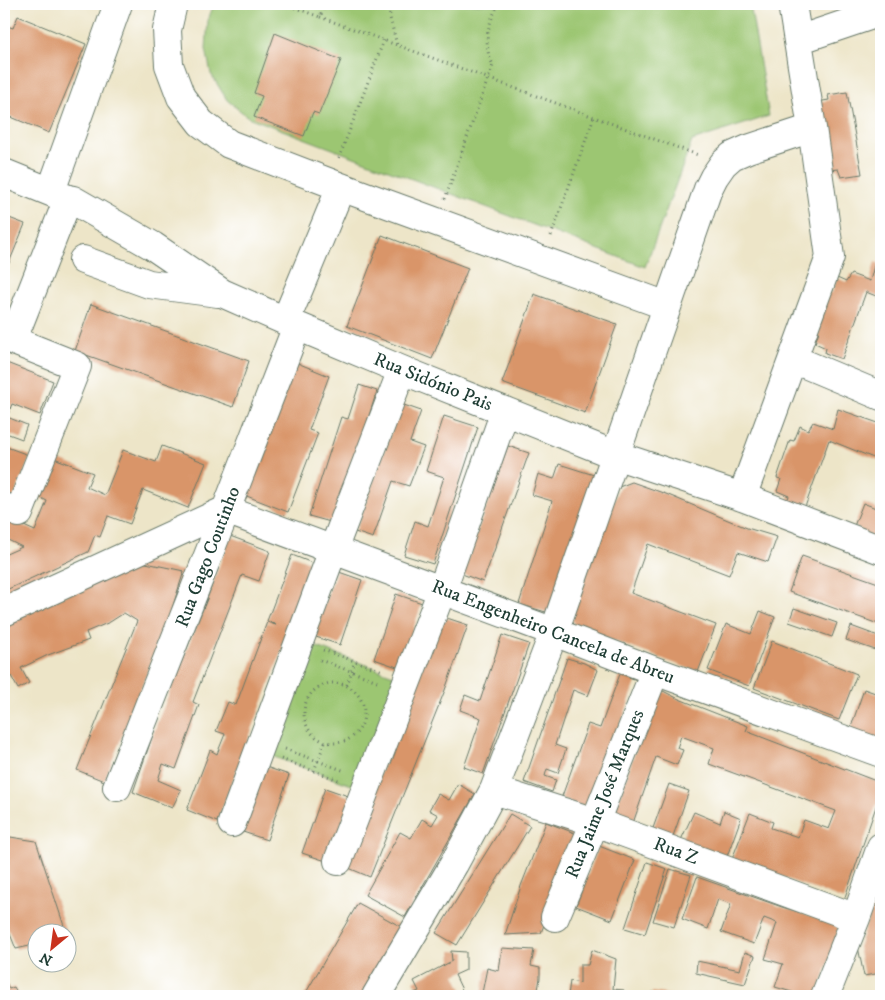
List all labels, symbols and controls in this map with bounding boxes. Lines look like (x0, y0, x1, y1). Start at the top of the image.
street label: Rua Sidónio Pais (370, 348, 496, 416)
street label: Rua Gago Coutinho (171, 483, 245, 631)
street label: Rua Engenheiro Cancela de Abreu (428, 575, 678, 689)
street label: Rua Jaime José Marques (561, 706, 650, 882)
street label: Rua Z (650, 832, 702, 870)
north arrow (28, 922, 78, 972)
text: N (36, 948, 56, 969)

